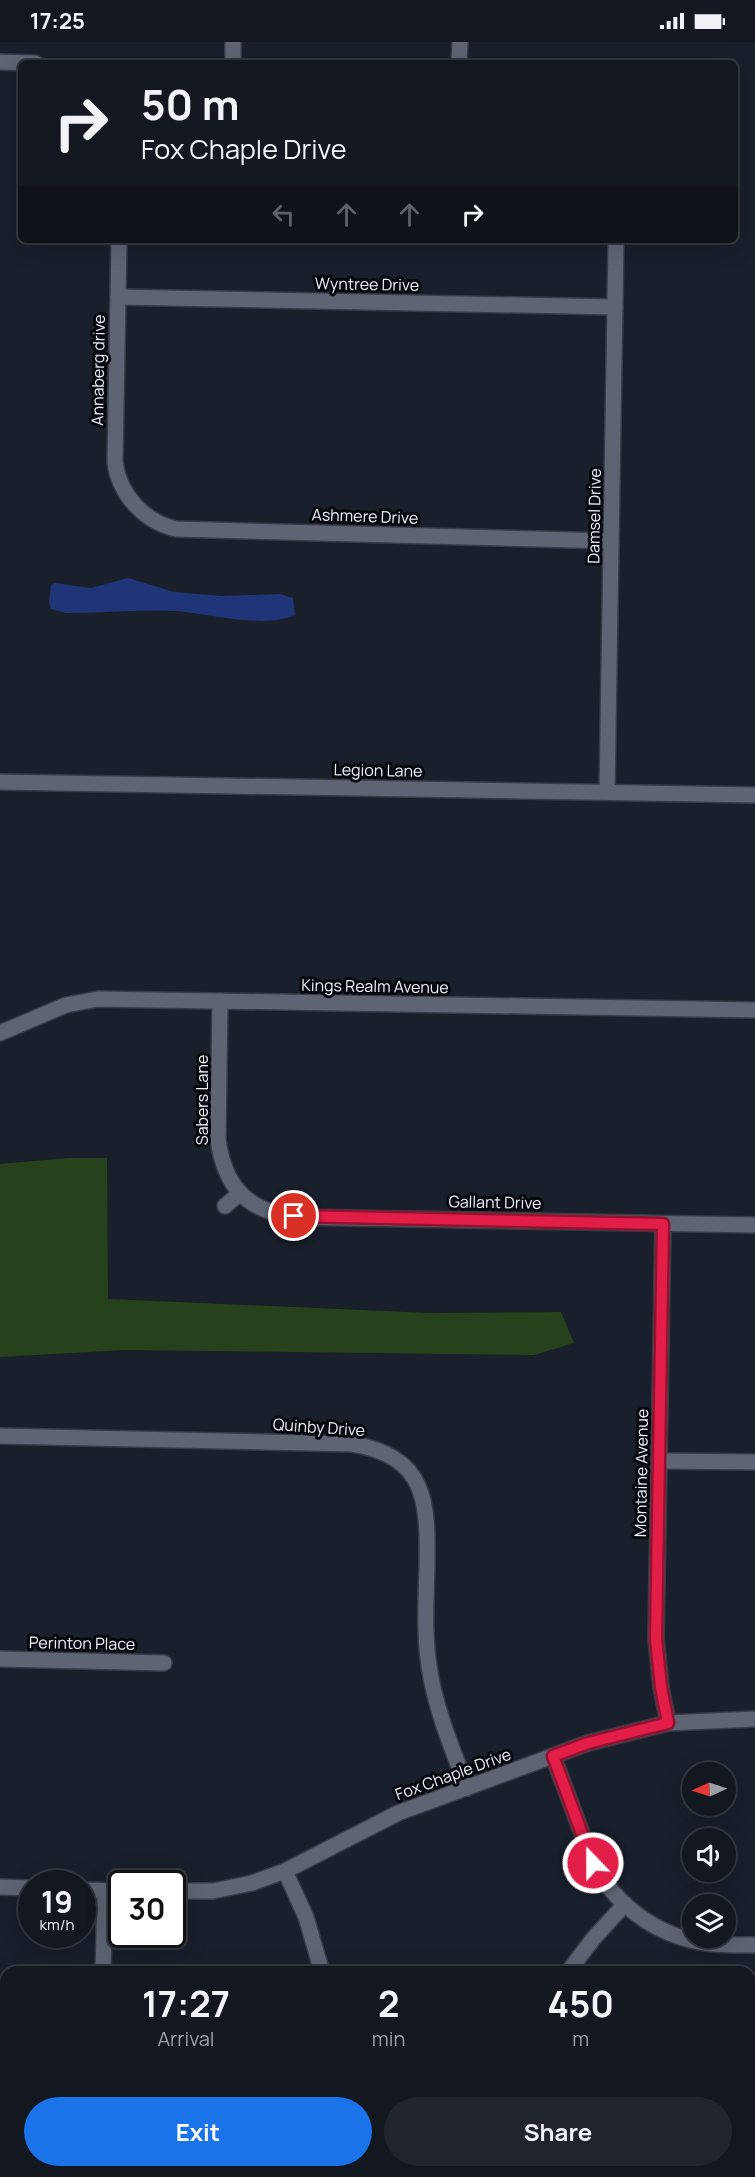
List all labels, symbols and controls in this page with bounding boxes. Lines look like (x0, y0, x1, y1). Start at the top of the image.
text: 17:25 (30, 6, 85, 36)
text: 50 m (141, 75, 239, 133)
icon: right (42, 84, 120, 162)
text: Fox Chaple Drive (141, 130, 346, 167)
icon: left (267, 198, 300, 231)
icon: ahead (330, 198, 363, 231)
icon: ahead (393, 198, 426, 231)
icon: right (456, 198, 489, 231)
street label: Wyntree Drive (315, 272, 419, 296)
street label: Annaberg drive (86, 314, 110, 426)
street label: Damsel Drive (582, 468, 606, 564)
street label: Ashmere Drive (311, 503, 419, 529)
street label: Legion Lane (333, 758, 423, 782)
street label: Kings Realm Avenue (301, 974, 449, 998)
street label: Sabers Lane (191, 1055, 213, 1145)
pin (268, 1190, 319, 1241)
street label: Gallant Drive (448, 1190, 542, 1214)
icon: arrive (277, 1199, 310, 1232)
street label: Montaine Avenue (629, 1409, 653, 1537)
street label: Quinby Drive (272, 1413, 366, 1441)
street label: Perinton Place (29, 1631, 135, 1655)
street label: Fox Chaple Drive (392, 1743, 514, 1805)
north arrow (682, 1762, 736, 1816)
map controls (682, 1762, 736, 1948)
button: sound (682, 1828, 736, 1882)
position arrow (561, 1831, 625, 1895)
speed limit sign: 30 (108, 1870, 186, 1948)
text: 19 (41, 1881, 73, 1922)
button: layers (682, 1894, 736, 1948)
text: km/h (40, 1914, 74, 1935)
text: 17:27 (142, 1979, 230, 2028)
text: 2 (378, 1979, 399, 2028)
text: 450 (547, 1979, 614, 2028)
text: Arrival (157, 2025, 214, 2052)
text: min (372, 2025, 405, 2052)
text: m (572, 2025, 589, 2052)
button: Exit (24, 2097, 372, 2166)
button: Share (384, 2097, 732, 2166)

